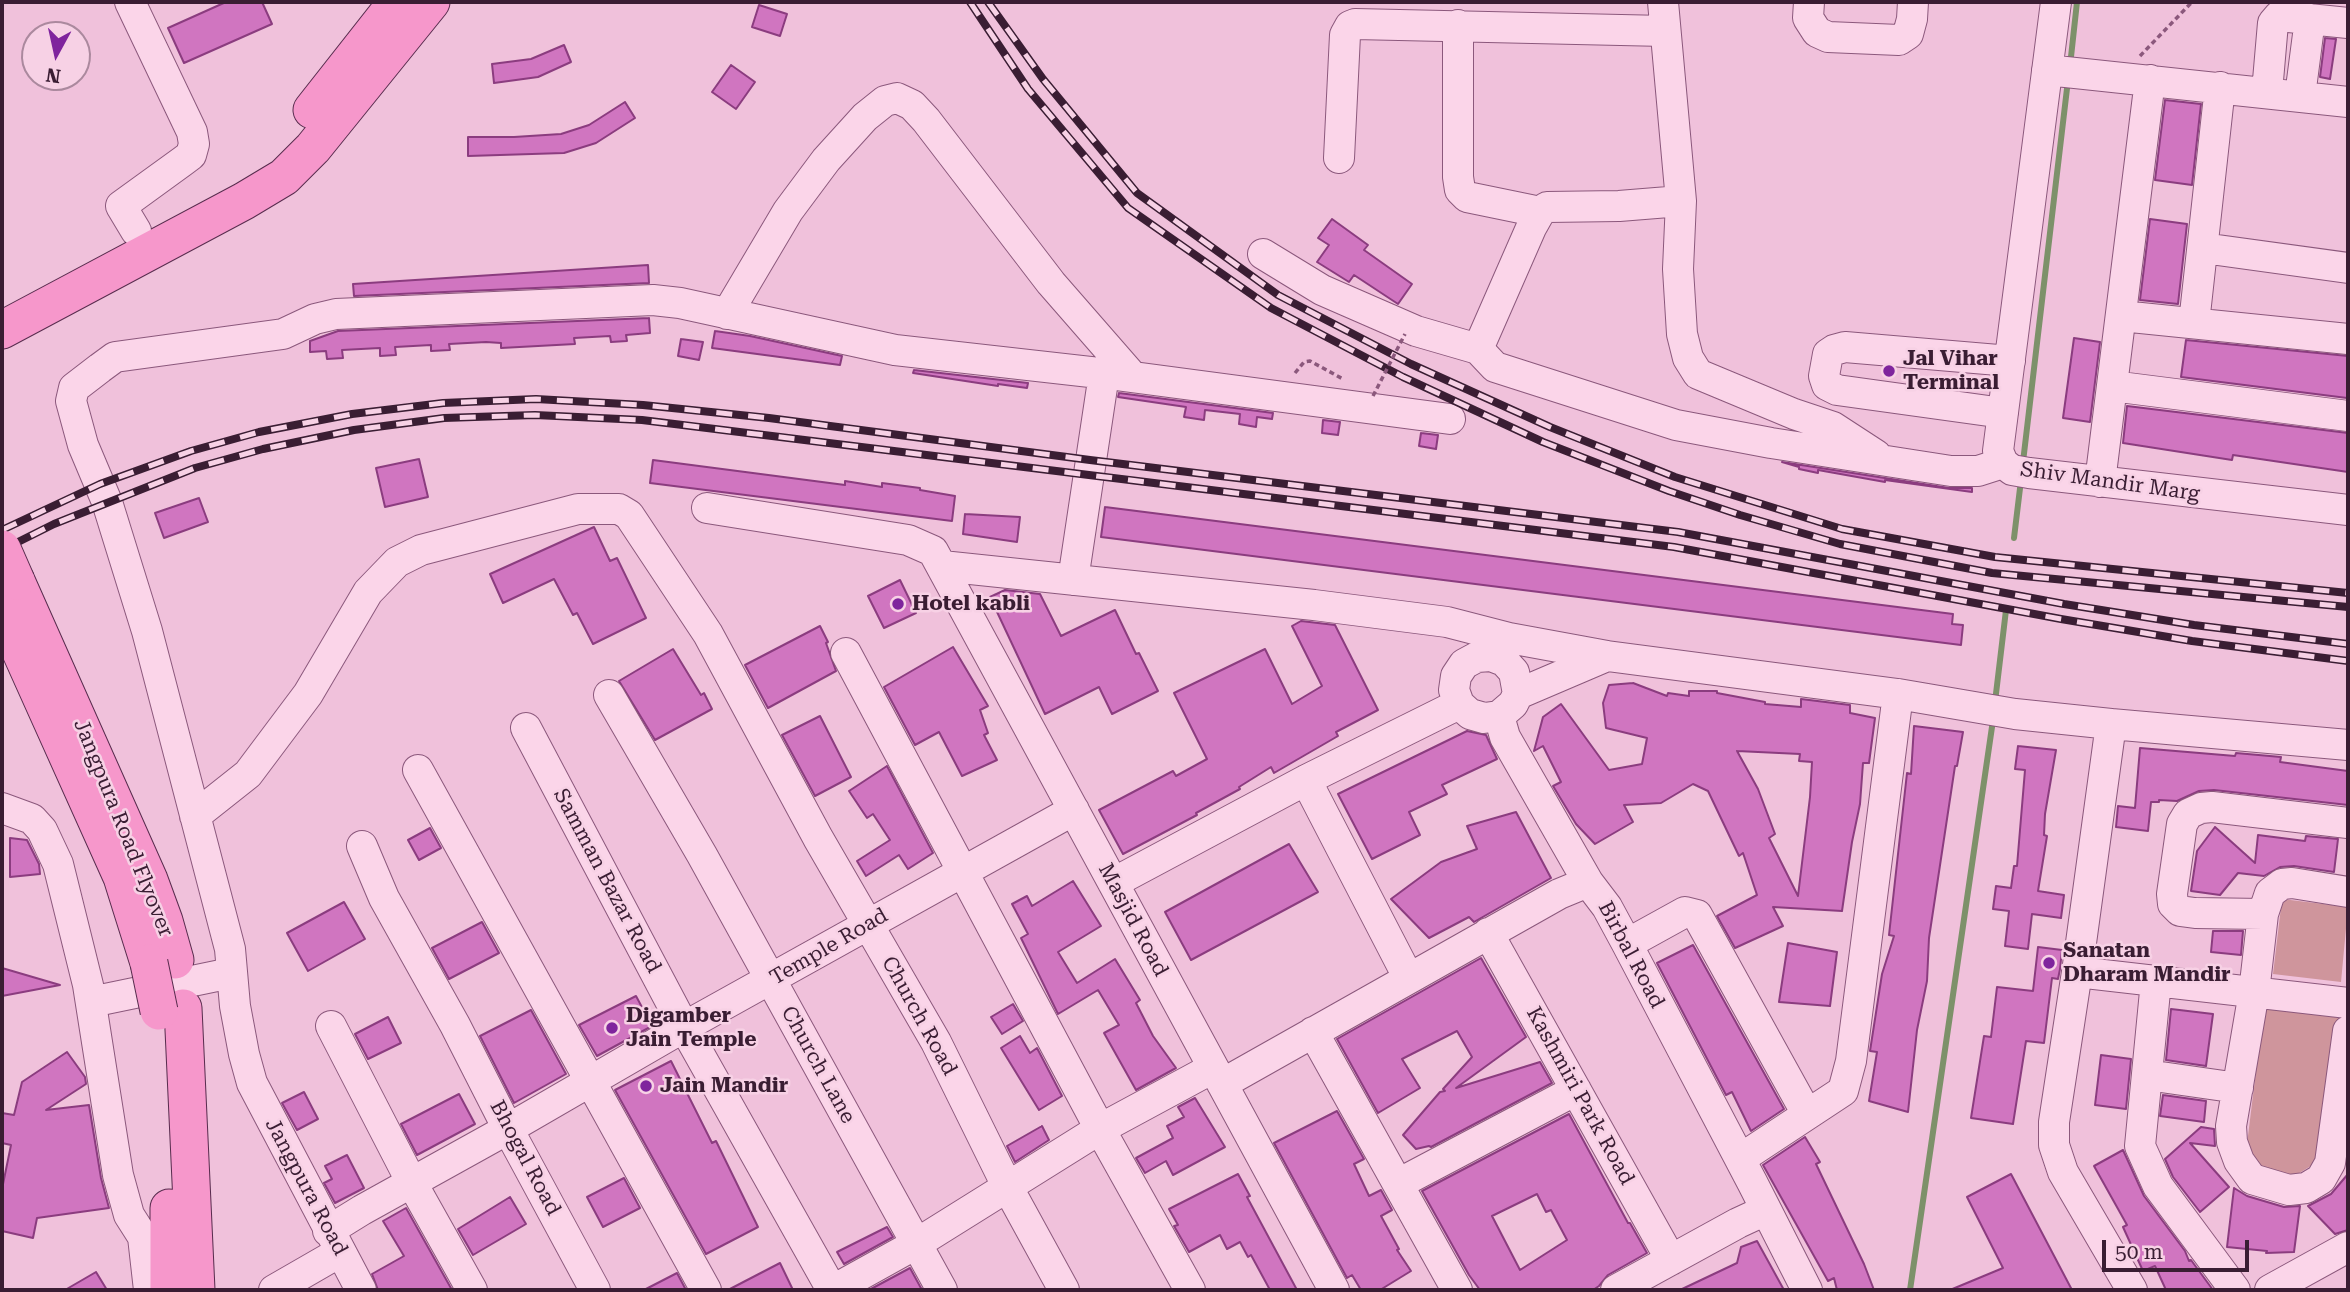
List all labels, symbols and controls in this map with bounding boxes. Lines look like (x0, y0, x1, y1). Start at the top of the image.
north arrow (21, 21, 91, 91)
text: N (44, 63, 62, 88)
place label: Jal Vihar Terminal (1903, 346, 1999, 396)
marker: Jal Vihar Terminal (1881, 363, 1897, 379)
street label: Shiv Mandir Marg (2019, 457, 2201, 507)
place label: Hotel kabli (912, 591, 1030, 617)
marker: Hotel kabli (890, 596, 906, 612)
street label: Jangpura Road Flyover (68, 715, 178, 941)
street label: Samman Bazar Road (548, 784, 666, 978)
street label: Masjid Road (1093, 859, 1173, 981)
street label: Birbal Road (1592, 897, 1670, 1013)
street label: Temple Road (766, 903, 892, 991)
place label: Sanatan Dharam Mandir (2063, 938, 2231, 988)
street label: Church Road (876, 952, 962, 1080)
marker: Sanatan Dharam Mandir (2041, 955, 2057, 971)
street label: Church Lane (775, 1002, 861, 1128)
place label: Digamber Jain Temple (626, 1003, 757, 1053)
street label: Kashmiri Park Road (1521, 1003, 1639, 1189)
marker: Digamber Jain Temple (604, 1020, 620, 1036)
place label: Jain Mandir (660, 1073, 788, 1099)
marker: Jain Mandir (638, 1078, 654, 1094)
street label: Bhogal Road (484, 1096, 566, 1220)
street label: Jangpura Road (259, 1114, 353, 1260)
scale bar (2105, 1226, 2252, 1270)
text: 50 m (2115, 1240, 2163, 1264)

